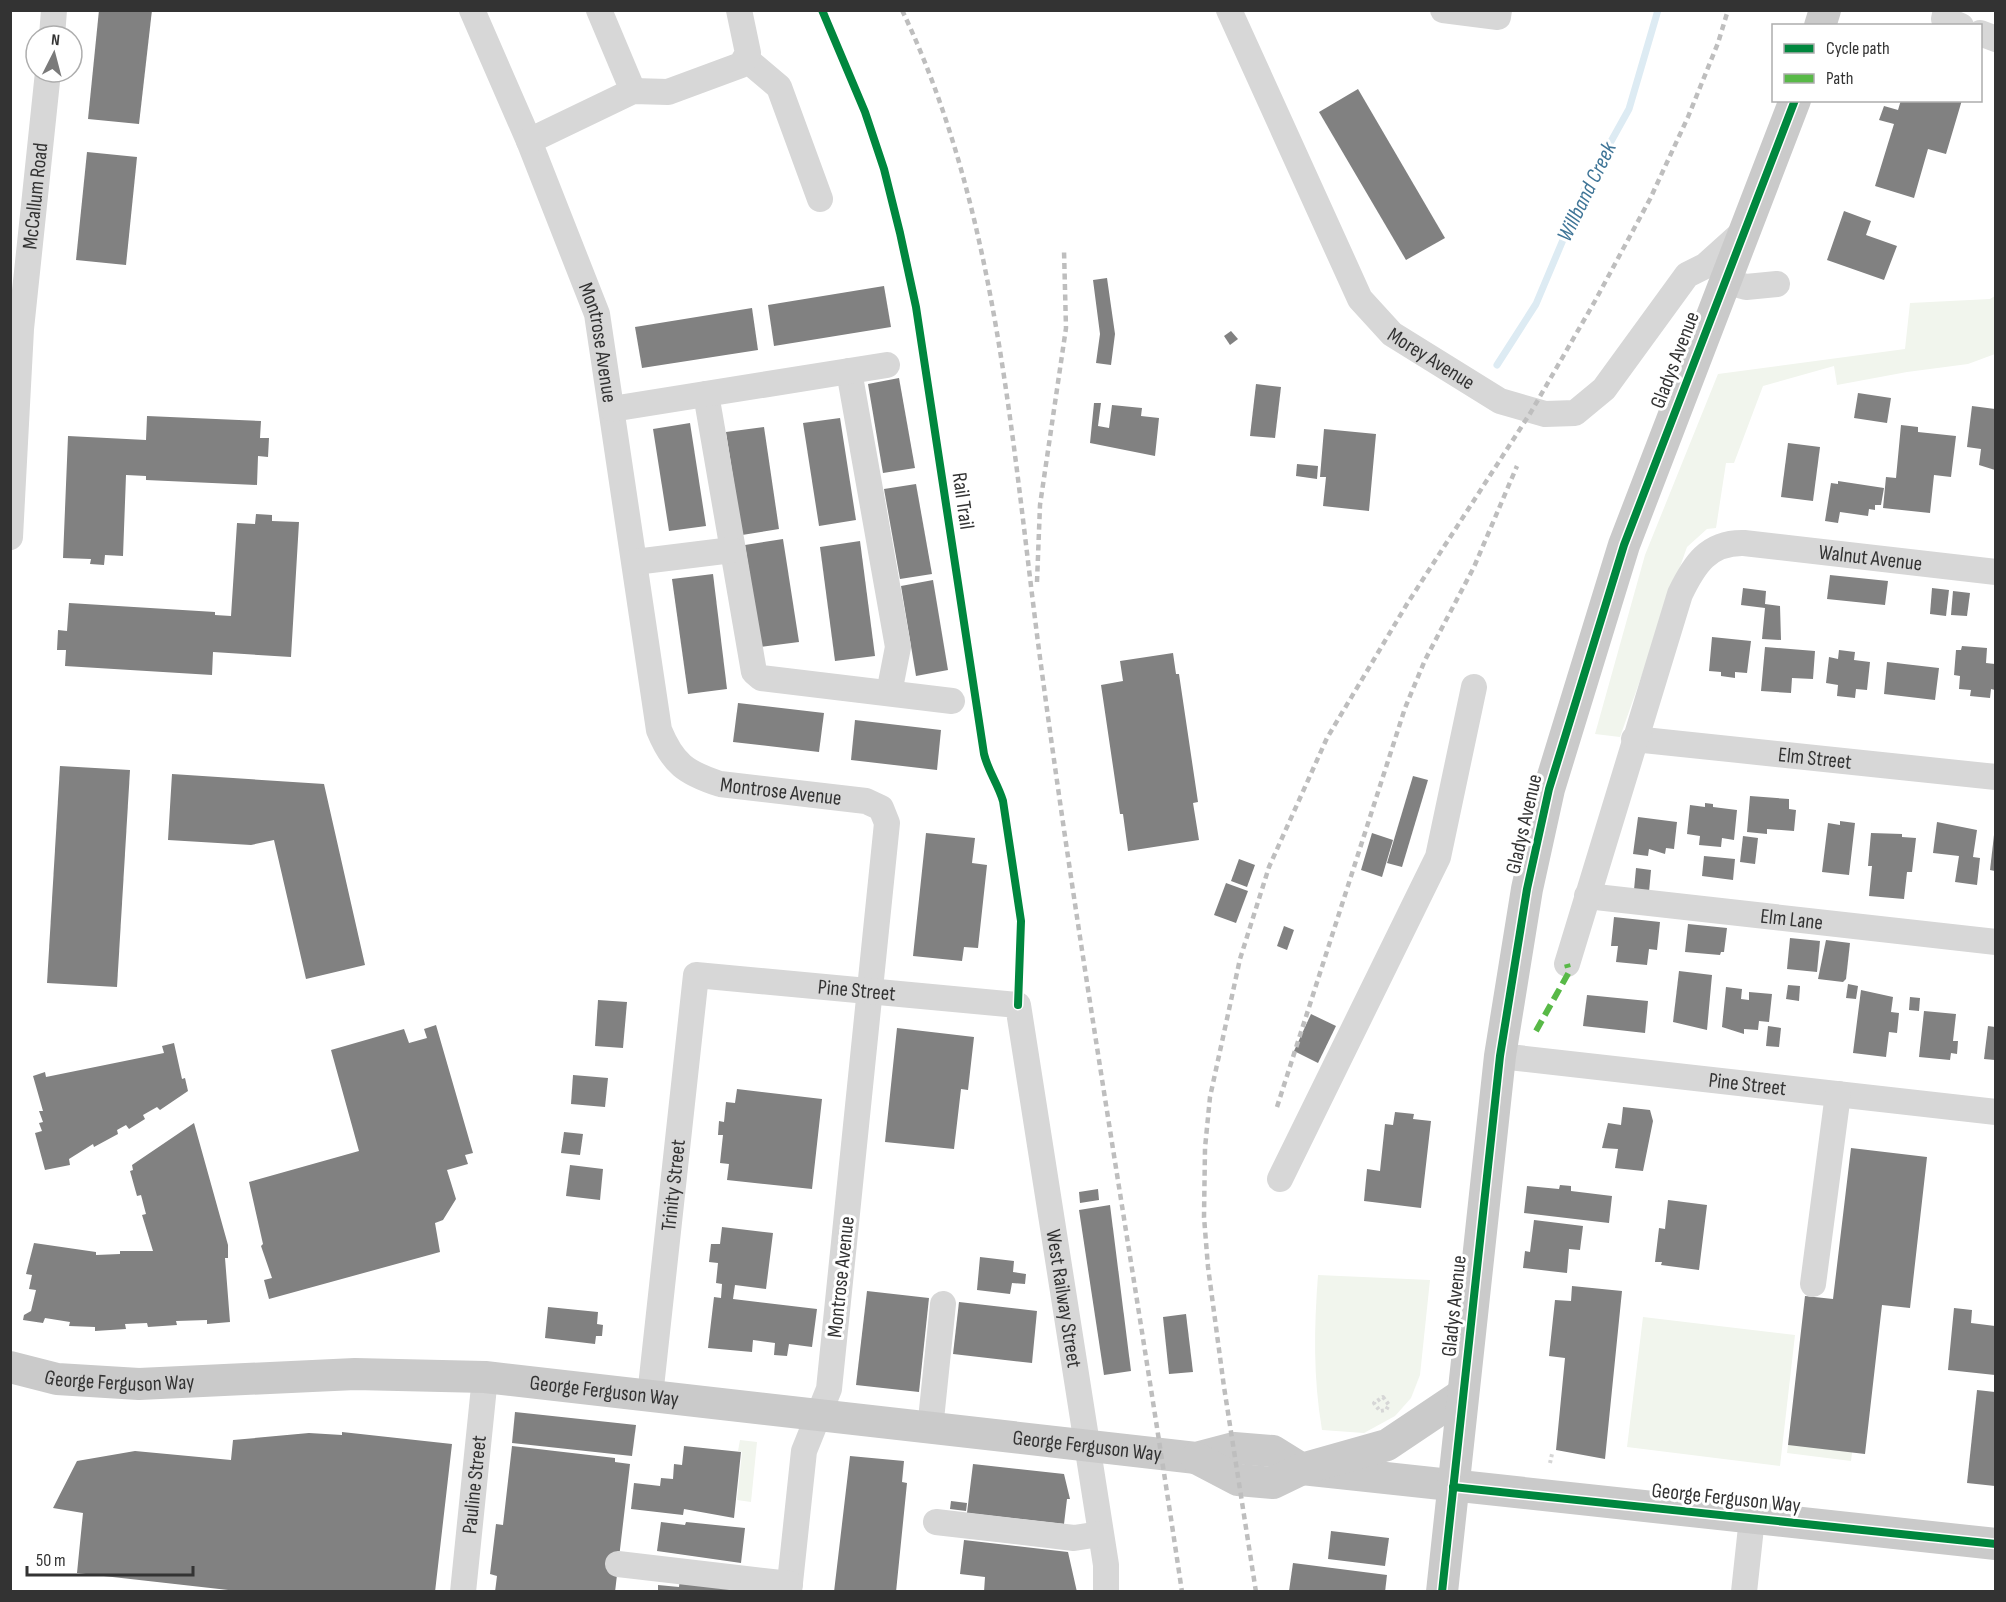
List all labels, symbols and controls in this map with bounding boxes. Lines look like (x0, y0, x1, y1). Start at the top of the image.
north arrow (24, 24, 84, 84)
legend (1772, 24, 1982, 102)
text: N (50, 31, 61, 50)
text: Cycle path (1826, 38, 1890, 59)
text: Path (1826, 68, 1854, 89)
water label: Willband Creek (1551, 137, 1623, 246)
street label: McCallum Road (17, 141, 53, 251)
street label: Montrose Avenue (573, 279, 623, 404)
street label: Gladys Avenue (1645, 308, 1705, 412)
street label: Morey Avenue (1383, 322, 1480, 395)
street label: Rail Trail (947, 471, 979, 531)
street label: Walnut Avenue (1817, 539, 1924, 576)
street label: Elm Street (1777, 742, 1853, 774)
street label: Montrose Avenue (719, 772, 843, 811)
street label: Gladys Avenue (1500, 772, 1548, 876)
street label: Elm Lane (1759, 903, 1824, 935)
street label: Pine Street (817, 974, 897, 1006)
street label: Pine Street (1707, 1067, 1788, 1101)
street label: Trinity Street (656, 1138, 690, 1232)
street label: Montrose Avenue (822, 1215, 860, 1339)
street label: West Railway Street (1041, 1228, 1087, 1369)
street label: Gladys Avenue (1436, 1254, 1472, 1358)
street label: George Ferguson Way (42, 1364, 195, 1397)
street label: George Ferguson Way (528, 1370, 680, 1411)
street label: George Ferguson Way (1011, 1425, 1163, 1467)
street label: Pauline Street (457, 1434, 491, 1535)
street label: George Ferguson Way (1650, 1478, 1802, 1518)
scale bar (27, 1539, 194, 1577)
text: 50 m (36, 1550, 66, 1571)

